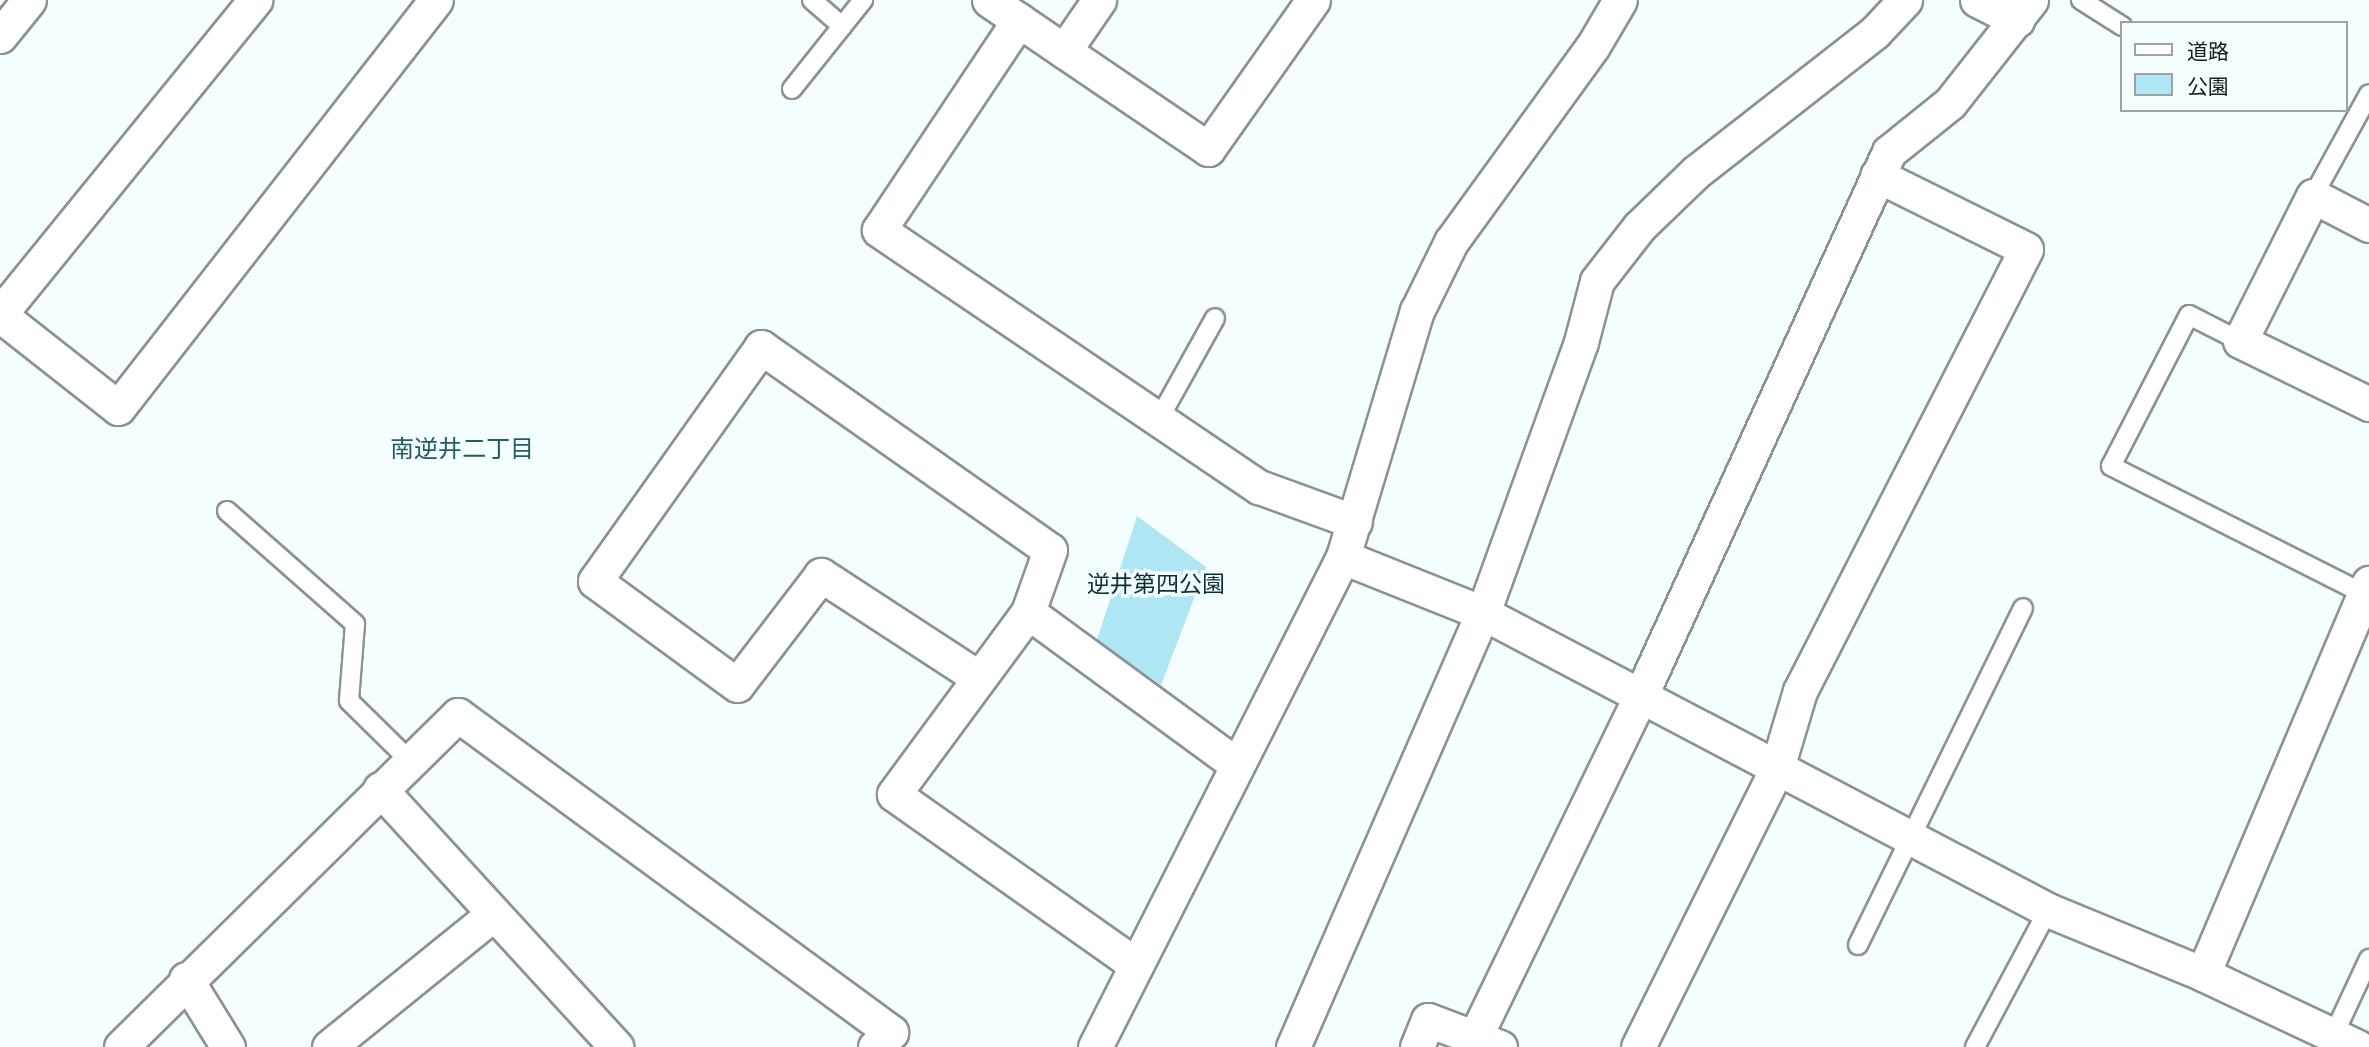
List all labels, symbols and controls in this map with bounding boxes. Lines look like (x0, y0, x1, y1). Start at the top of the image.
legend (2120, 21, 2348, 112)
text: 道路 (2187, 40, 2229, 64)
text: 公園 (2187, 75, 2229, 99)
district label: 南逆井二丁目 (390, 436, 534, 464)
park label: 逆井第四公園 (1087, 571, 1225, 599)

